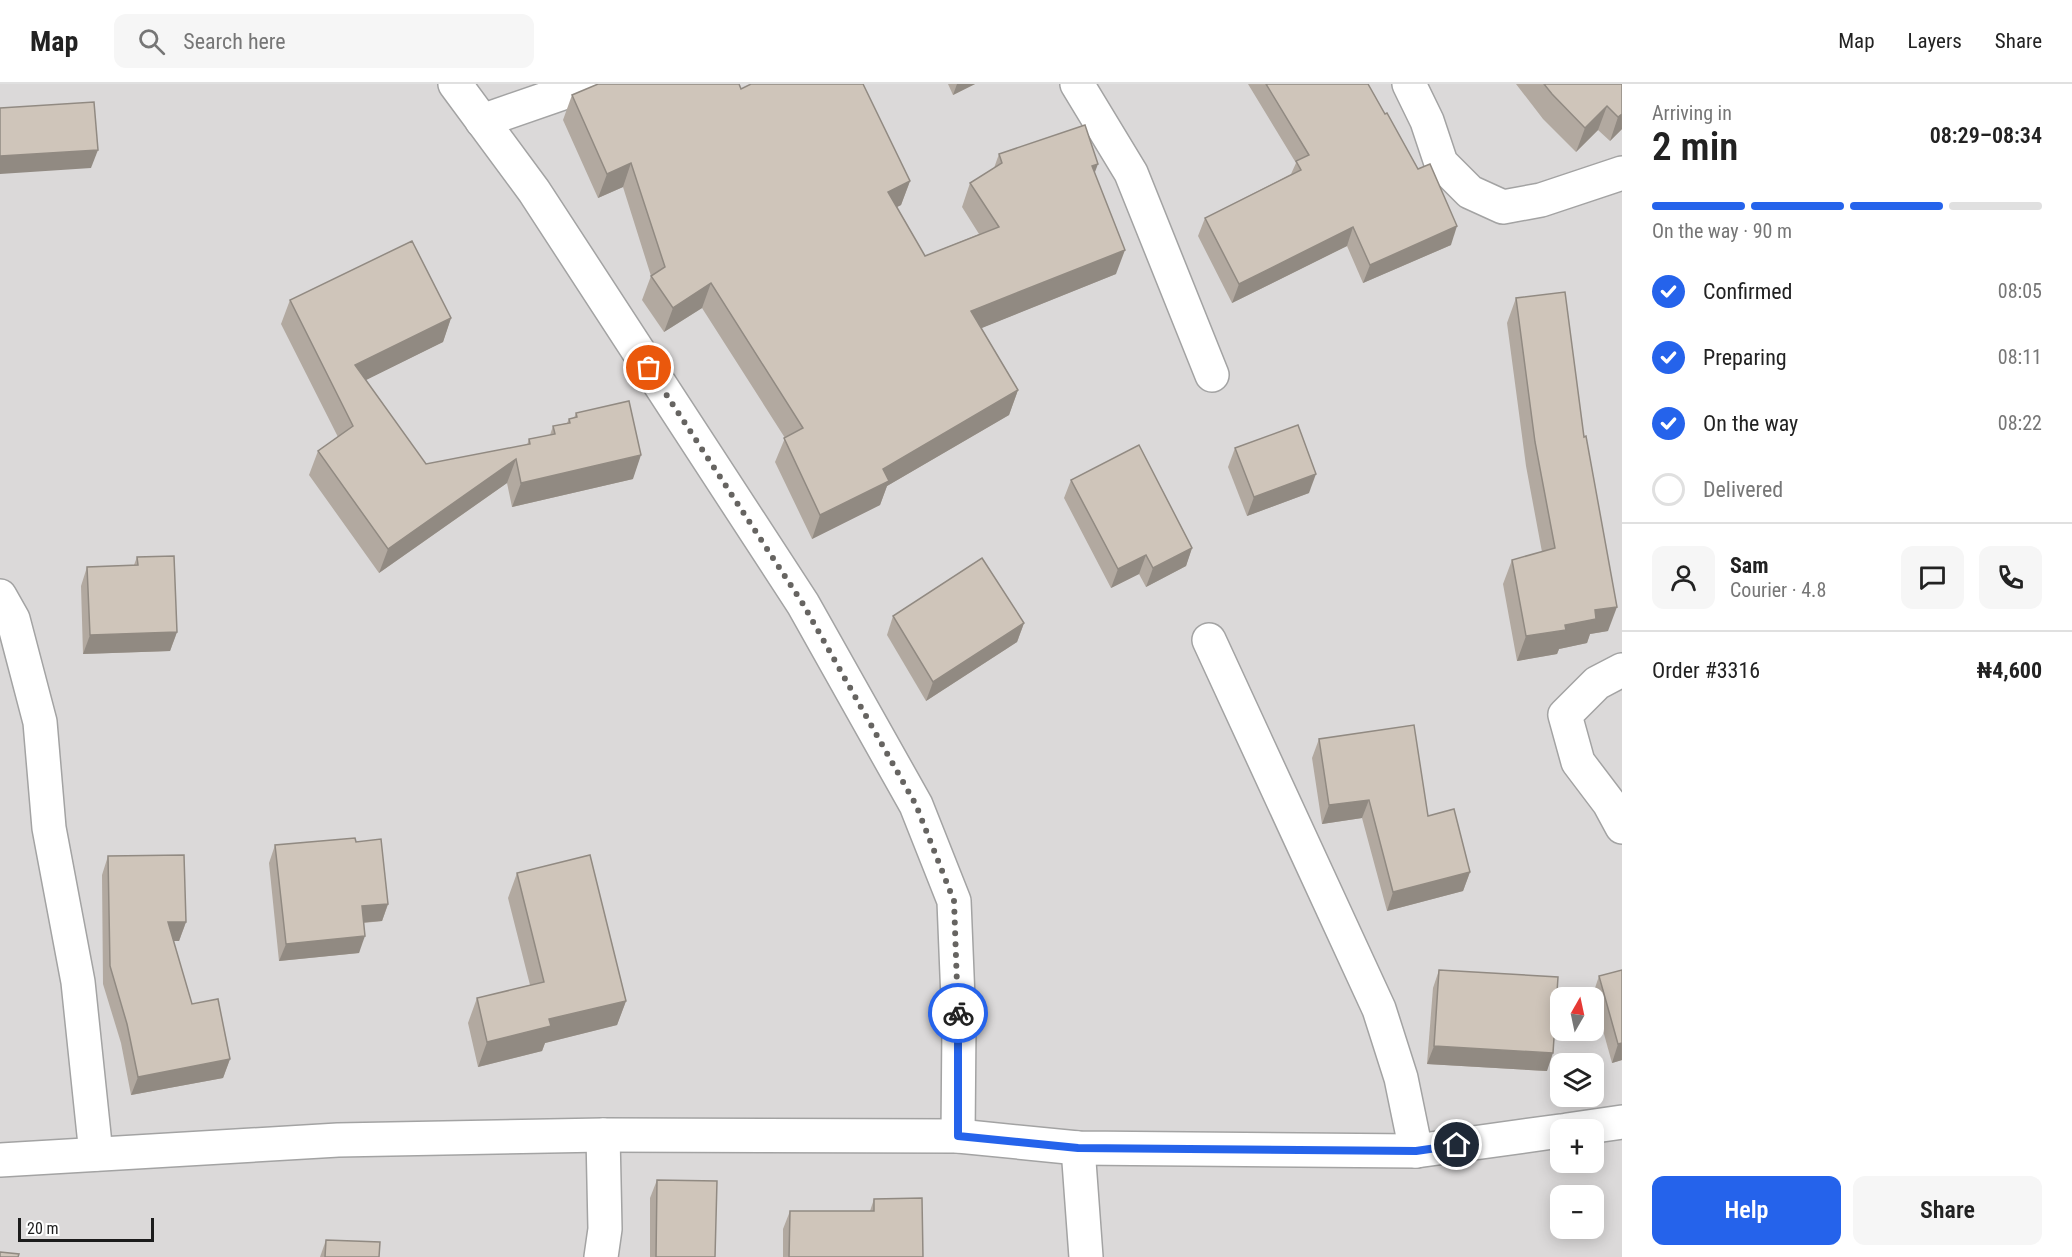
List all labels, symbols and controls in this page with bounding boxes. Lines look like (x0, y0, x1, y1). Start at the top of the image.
search box (114, 14, 534, 68)
text: Map (30, 25, 78, 58)
icon: search (135, 25, 168, 58)
text: Search here (183, 29, 286, 54)
text: Map (1838, 29, 1875, 53)
text: Layers (1908, 29, 1962, 53)
text: Share (1995, 29, 2042, 53)
text: Arriving in (1652, 101, 1732, 125)
text: 08:29–08:34 (1930, 123, 2042, 148)
text: 2 min (1652, 124, 1738, 170)
text: On the way · 90 m (1652, 219, 1792, 243)
icon: check (1652, 275, 1685, 308)
text: Confirmed (1703, 279, 1792, 304)
text: 08:05 (1998, 279, 2042, 303)
icon: check (1652, 341, 1685, 374)
pin (623, 342, 674, 393)
text: Preparing (1703, 345, 1787, 370)
text: 08:11 (1998, 345, 2042, 369)
icon: bag (632, 351, 665, 384)
icon: check (1652, 407, 1685, 440)
text: On the way (1703, 411, 1798, 436)
text: 08:22 (1998, 411, 2042, 435)
text: Delivered (1703, 477, 1783, 502)
button: person (1652, 546, 1715, 609)
button: chat (1901, 546, 1964, 609)
button: phone (1979, 546, 2042, 609)
text: Sam (1730, 553, 1769, 578)
text: Courier · 4.8 (1730, 578, 1826, 602)
text: Order #3316 (1652, 658, 1760, 683)
text: ₦4,600 (1976, 658, 2042, 683)
courier (928, 983, 988, 1043)
north arrow (1550, 987, 1604, 1041)
map controls (1550, 987, 1604, 1239)
icon: bike (942, 997, 975, 1030)
button: layers (1550, 1053, 1604, 1107)
pin (1431, 1119, 1482, 1170)
button: + (1550, 1119, 1604, 1173)
icon: home (1440, 1128, 1473, 1161)
button: Help (1652, 1176, 1841, 1245)
button: Share (1853, 1176, 2042, 1245)
button: − (1550, 1185, 1604, 1239)
scale bar (18, 1215, 154, 1242)
text: 20 m (27, 1219, 59, 1238)

